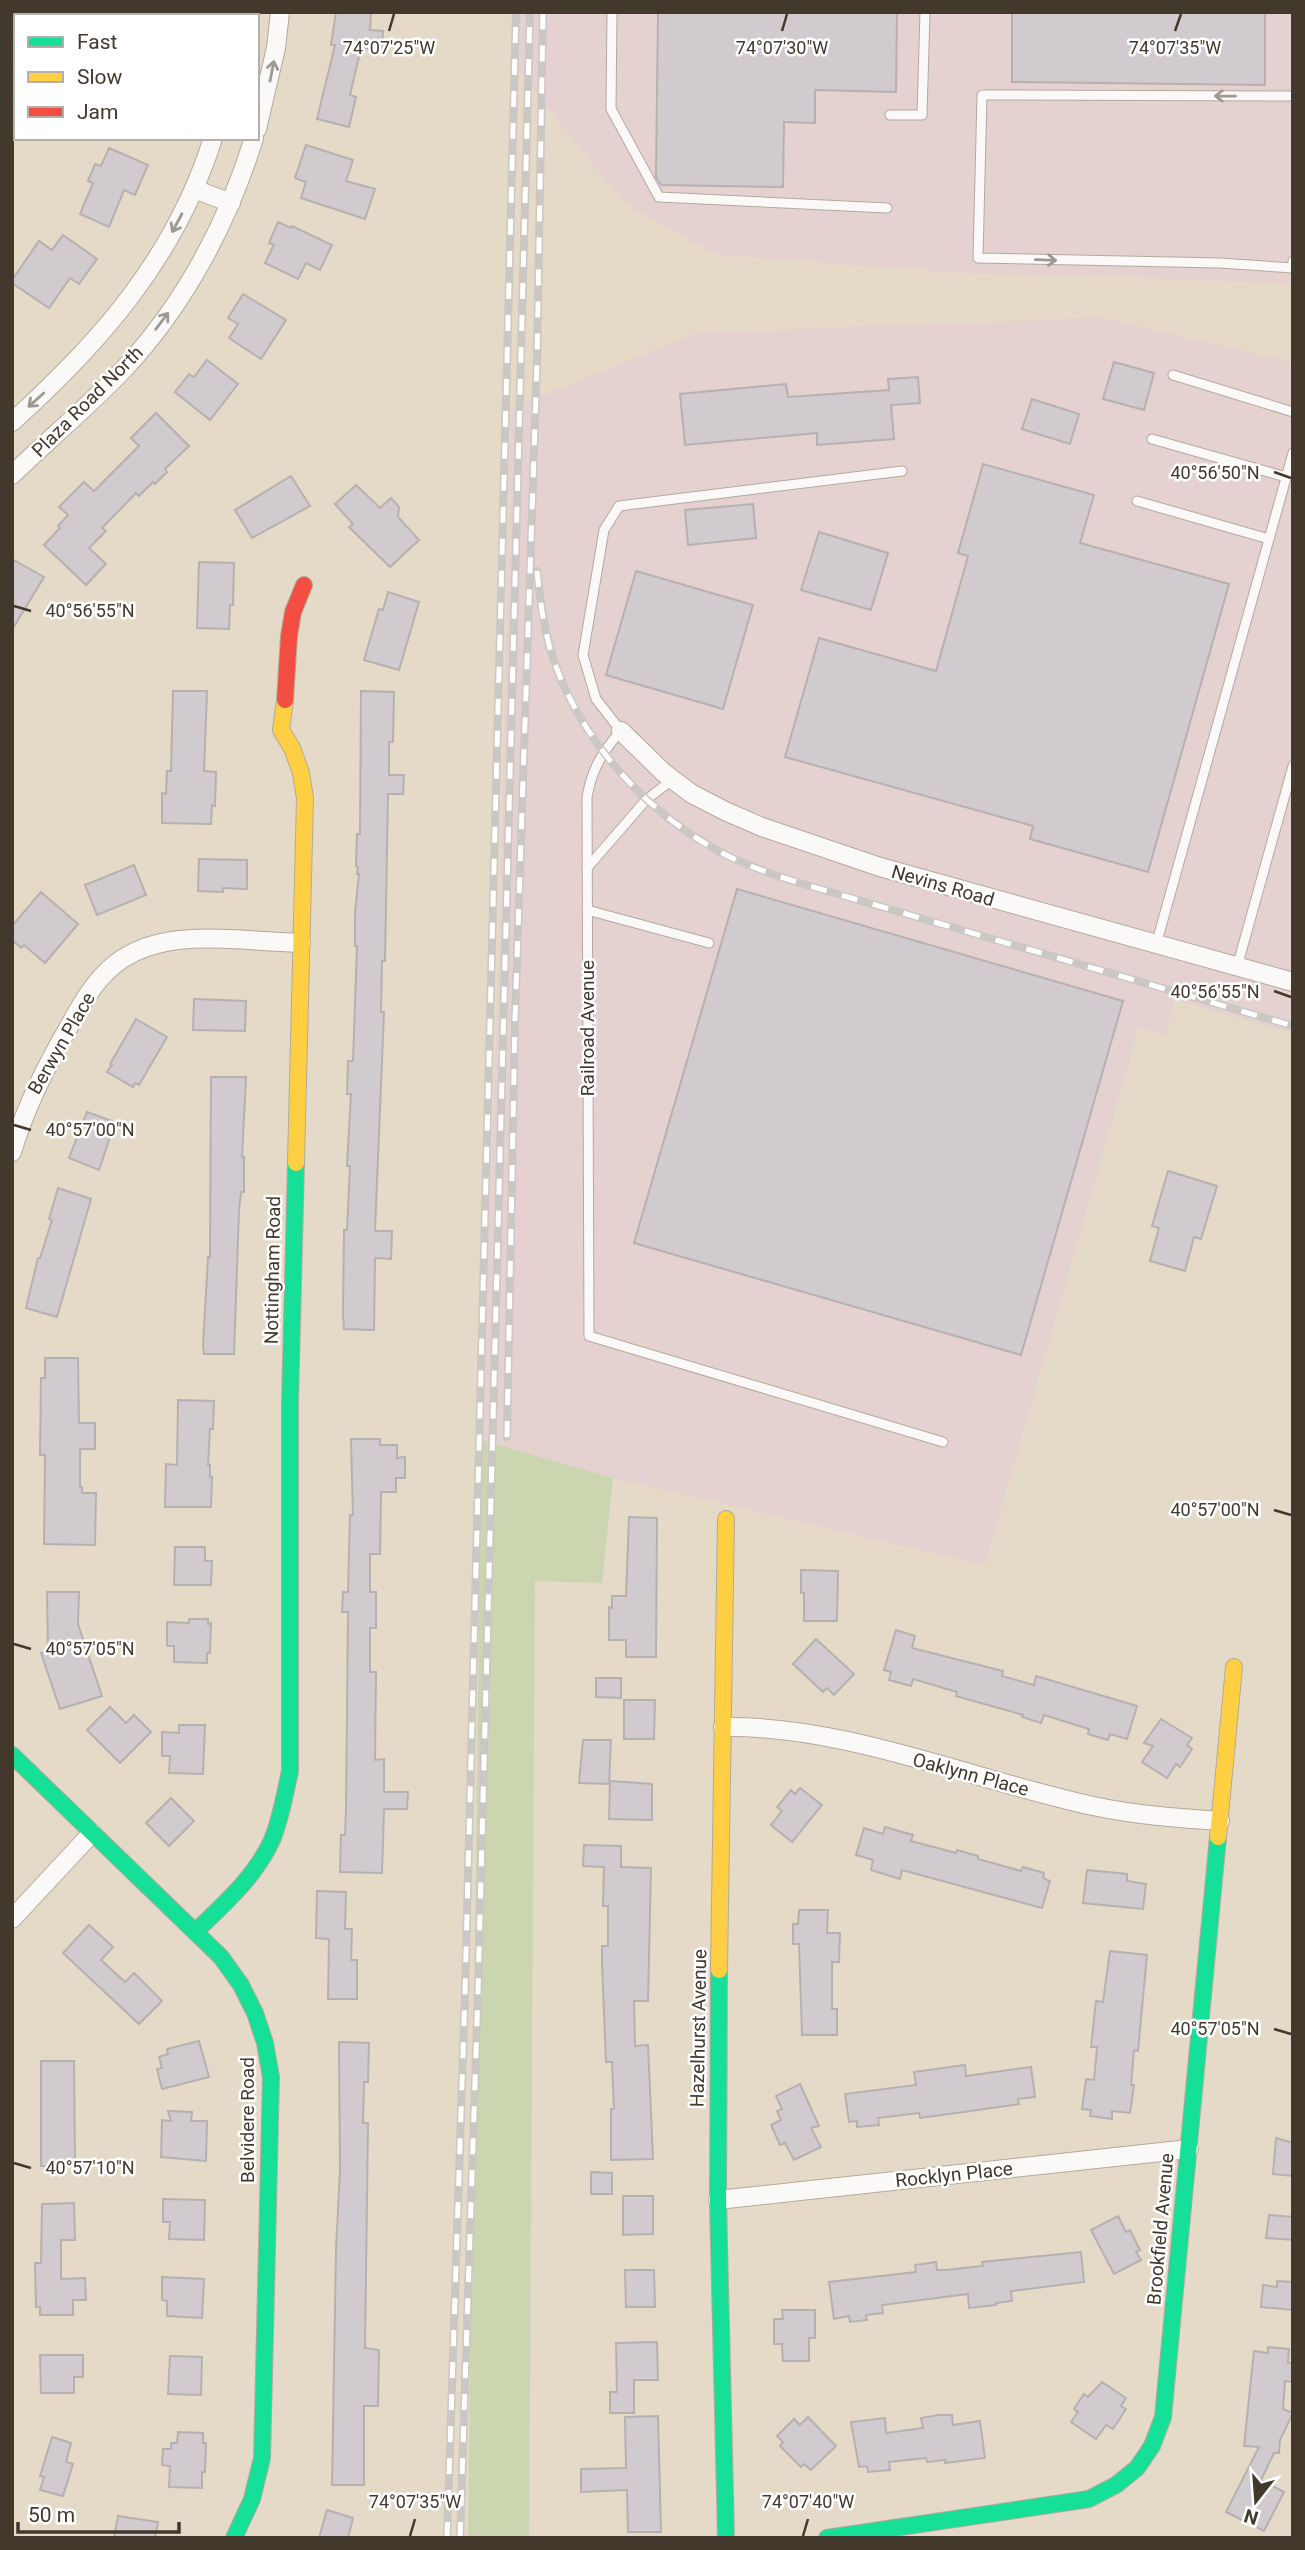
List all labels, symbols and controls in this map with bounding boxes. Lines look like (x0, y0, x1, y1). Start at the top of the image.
legend (14, 14, 259, 140)
text: Fast (77, 30, 118, 54)
text: 74°07'25"W (343, 37, 435, 58)
text: 74°07'30"W (736, 37, 828, 58)
text: 74°07'35"W (1129, 37, 1221, 58)
one-way arrow (266, 60, 279, 83)
text: Slow (77, 65, 123, 89)
one-way arrow (1213, 90, 1236, 103)
text: Jam (77, 100, 118, 124)
one-way arrow (170, 213, 184, 233)
one-way arrow (1034, 253, 1057, 267)
one-way arrow (155, 313, 170, 331)
street label: Plaza Road North (27, 341, 148, 462)
one-way arrow (28, 392, 46, 408)
text: 40°56'50"N (1170, 462, 1260, 483)
text: 40°56'55"N (45, 600, 135, 621)
street label: Nevins Road (889, 860, 997, 911)
street label: Railroad Avenue (576, 960, 599, 1096)
text: 40°56'55"N (1170, 981, 1260, 1002)
street label: Berwyn Place (23, 988, 100, 1098)
text: 40°57'00"N (45, 1119, 135, 1140)
street label: Nottingham Road (260, 1196, 285, 1344)
text: 40°57'00"N (1170, 1499, 1260, 1520)
text: 40°57'05"N (45, 1638, 135, 1659)
street label: Oaklynn Place (910, 1748, 1031, 1801)
street label: Hazelhurst Avenue (686, 1949, 711, 2107)
text: 40°57'05"N (1170, 2018, 1260, 2039)
street label: Belvidere Road (236, 2057, 259, 2183)
street label: Brookfield Avenue (1142, 2152, 1179, 2306)
text: 40°57'10"N (45, 2157, 135, 2178)
street label: Rocklyn Place (894, 2157, 1014, 2192)
north arrow (1221, 2466, 1291, 2536)
scale bar (18, 2490, 178, 2534)
text: 74°07'35"W (369, 2491, 461, 2512)
text: 74°07'40"W (762, 2491, 854, 2512)
text: 50 m (28, 2503, 75, 2527)
text: N (1241, 2504, 1261, 2530)

